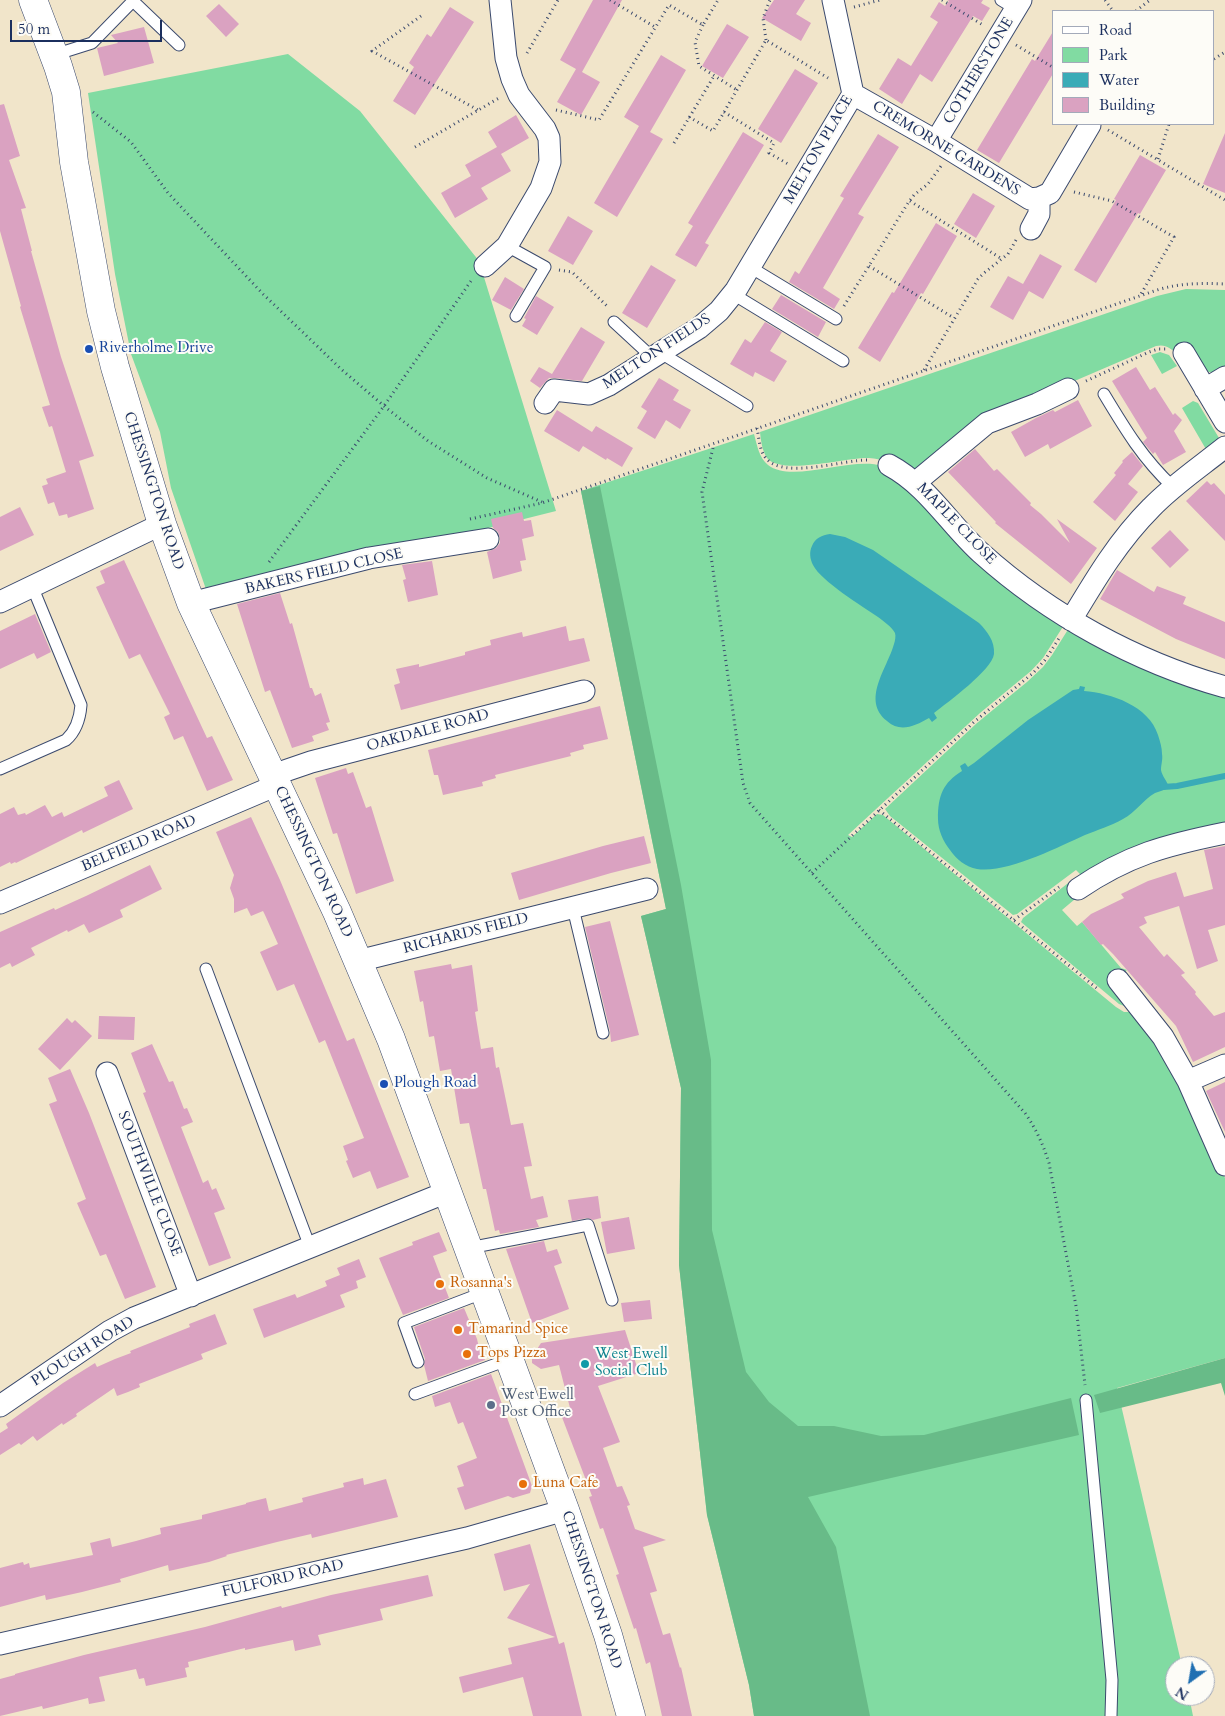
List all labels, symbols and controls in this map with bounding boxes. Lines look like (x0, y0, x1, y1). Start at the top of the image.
scale bar (12, 10, 165, 42)
legend (1052, 10, 1215, 125)
street label: COTHERSTONE (940, 14, 1018, 128)
text: 50 m (18, 19, 50, 39)
text: Road (1099, 20, 1132, 40)
text: Park (1099, 45, 1128, 65)
text: Water (1099, 70, 1139, 90)
street label: MELTON PLACE (781, 92, 857, 208)
text: Building (1099, 95, 1155, 115)
street label: CREMORNE GARDENS (869, 98, 1023, 200)
street label: MELTON FIELDS (600, 310, 714, 394)
place label: Riverholme Drive (99, 340, 213, 358)
marker: Riverholme Drive (83, 343, 95, 355)
street label: CHESSINGTON ROAD (119, 410, 187, 572)
street label: MAPLE CLOSE (913, 480, 999, 568)
street label: BAKERS FIELD CLOSE (243, 545, 405, 599)
street label: OAKDALE ROAD (365, 706, 491, 756)
street label: CHESSINGTON ROAD (270, 783, 356, 941)
street label: BELFIELD ROAD (79, 812, 199, 876)
street label: RICHARDS FIELD (401, 910, 531, 958)
place label: Plough Road (394, 1075, 477, 1093)
marker: Plough Road (378, 1078, 390, 1090)
street label: SOUTHVILLE CLOSE (113, 1109, 185, 1259)
place label: Rosanna's (450, 1275, 512, 1293)
marker: Rosanna's (434, 1278, 446, 1290)
street label: PLOUGH ROAD (28, 1313, 138, 1391)
place label: Tamarind Spice (468, 1321, 568, 1339)
marker: Tamarind Spice (452, 1324, 464, 1336)
place label: Tops Pizza (477, 1345, 546, 1363)
place label: West Ewell Social Club (595, 1346, 668, 1381)
marker: Tops Pizza (461, 1348, 473, 1360)
marker: West Ewell Social Club (579, 1358, 591, 1370)
place label: West Ewell Post Office (501, 1387, 574, 1422)
marker: West Ewell Post Office (485, 1399, 497, 1411)
place label: Luna Cafe (533, 1475, 599, 1493)
marker: Luna Cafe (517, 1478, 529, 1490)
street label: CHESSINGTON ROAD (557, 1509, 625, 1671)
street label: FULFORD ROAD (220, 1556, 346, 1602)
north arrow (1165, 1656, 1215, 1706)
text: N (1172, 1682, 1193, 1705)

